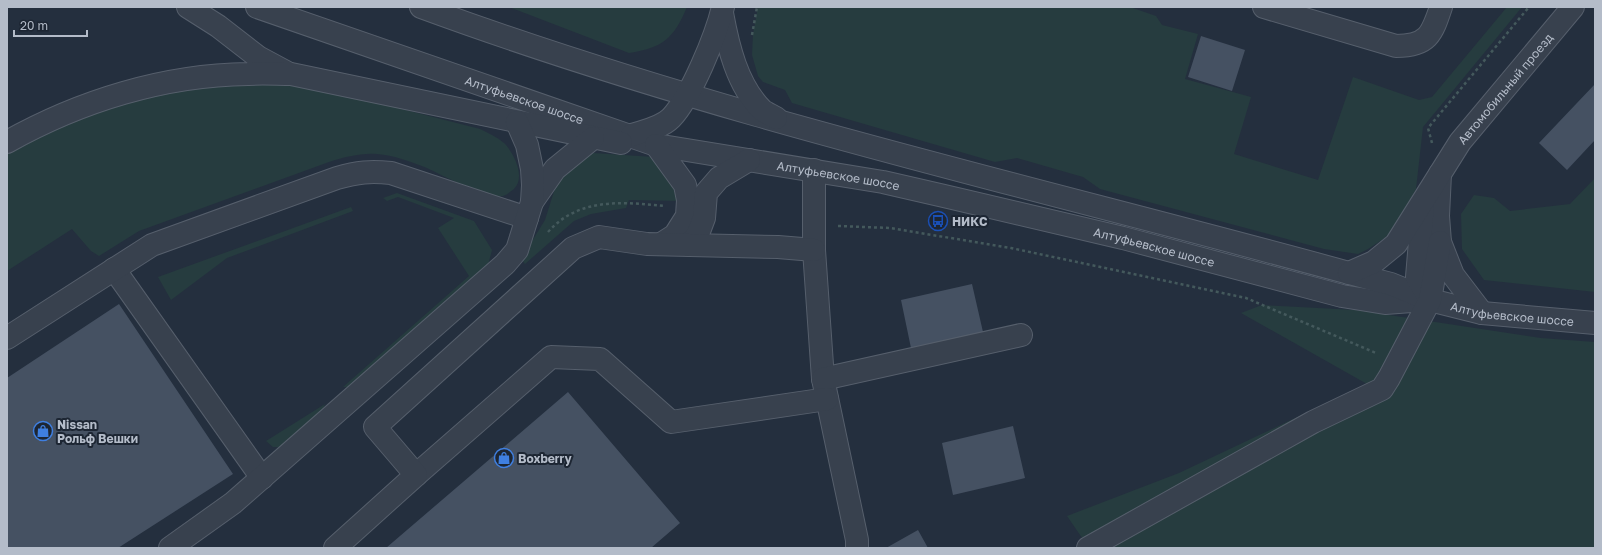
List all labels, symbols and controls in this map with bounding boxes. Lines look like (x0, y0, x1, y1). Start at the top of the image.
scale bar (14, 12, 87, 38)
text: 20 m (20, 18, 48, 33)
street label: Автомобильный проезд (1454, 30, 1556, 147)
street label: Алтуфьевское шоссе (463, 72, 586, 127)
street label: Алтуфьевское шоссе (776, 157, 901, 193)
bus stop icon: НИКС (927, 210, 949, 232)
place label: НИКС (952, 214, 988, 229)
street label: Алтуфьевское шоссе (1092, 224, 1216, 269)
street label: Алтуфьевское шоссе (1449, 298, 1575, 329)
place label: Nissan Рольф Вешки (57, 417, 138, 446)
shop icon: Nissan Рольф Вешки (32, 420, 54, 442)
shop icon: Boxberry (493, 447, 515, 469)
place label: Boxberry (518, 451, 573, 466)

